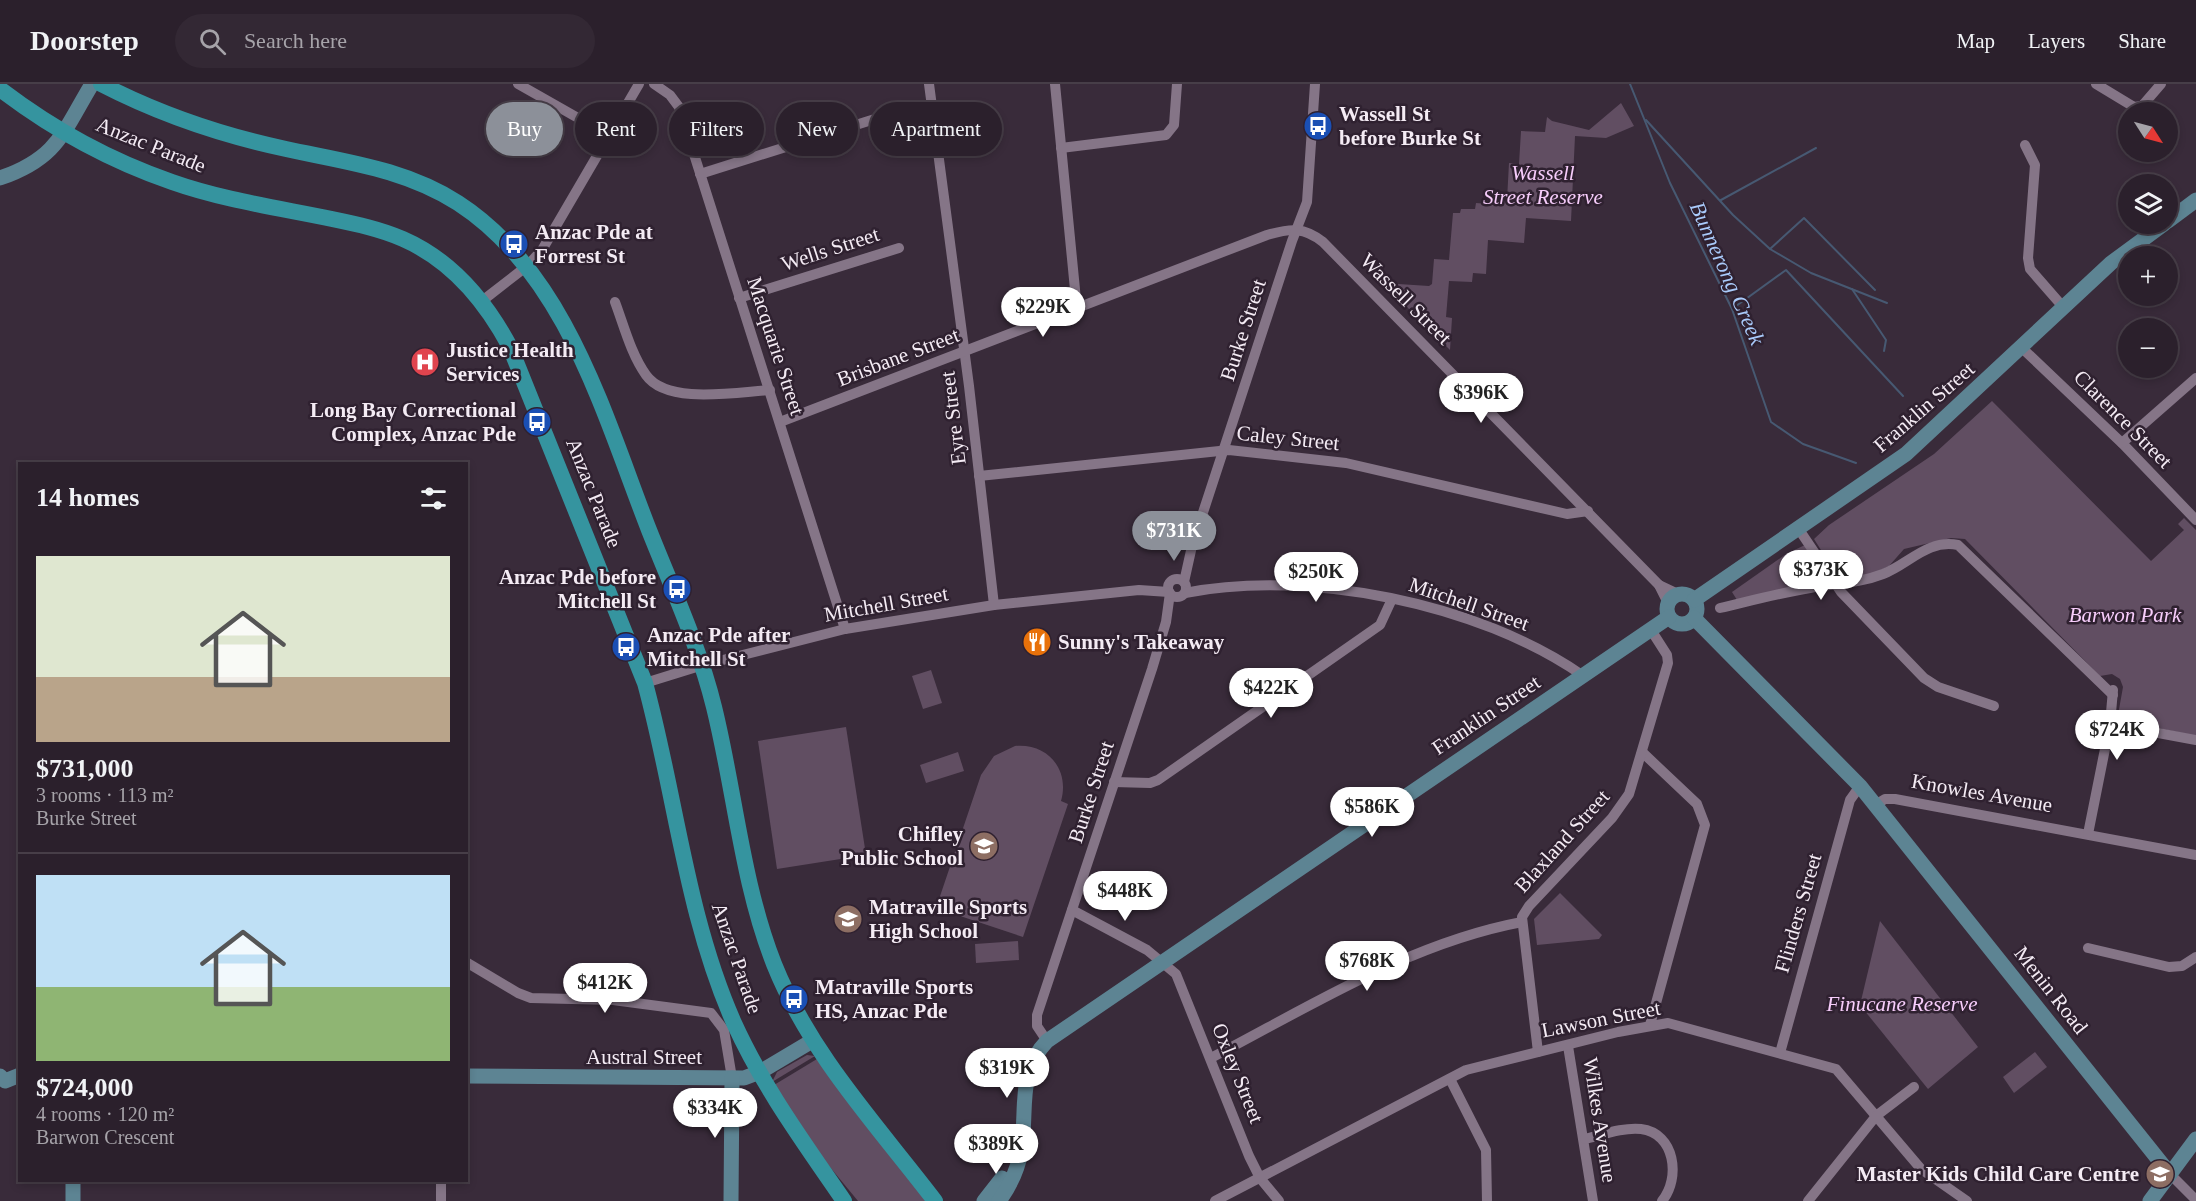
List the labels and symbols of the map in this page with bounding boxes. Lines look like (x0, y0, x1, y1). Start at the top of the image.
place label: Wassell St before Burke St (1339, 102, 1481, 150)
north arrow (2118, 102, 2178, 162)
bus stop icon: Wassell St before Burke St (1302, 110, 1334, 142)
street label: Anzac Parade (93, 112, 209, 178)
park label: Wassell Street Reserve (1483, 161, 1603, 209)
water label: Bunnerong Creek (1685, 198, 1771, 350)
place label: Anzac Pde at Forrest St (535, 220, 653, 268)
street label: Wells Street (778, 222, 882, 276)
bus stop icon: Anzac Pde at Forrest St (498, 228, 530, 260)
street label: Wassell Street (1355, 248, 1457, 350)
street label: Macquarie Street (742, 274, 810, 418)
street label: Burke Street (1215, 276, 1271, 384)
pin: $229K (1001, 287, 1085, 338)
street label: Brisbane Street (834, 323, 963, 391)
place label: Justice Health Services (446, 338, 574, 386)
hospital icon: Justice Health Services (409, 346, 441, 378)
street label: Franklin Street (1869, 357, 1979, 457)
street label: Clarence Street (2069, 365, 2177, 473)
street label: Eyre Street (935, 370, 971, 466)
pin: $396K (1439, 373, 1523, 424)
place label: Long Bay Correctional Complex, Anzac Pde (310, 398, 516, 446)
bus stop icon: Long Bay Correctional Complex, Anzac Pde (521, 406, 553, 438)
street label: Caley Street (1235, 421, 1341, 455)
street label: Anzac Parade (561, 435, 627, 551)
pin: $731K (1132, 511, 1216, 562)
pin: $373K (1779, 550, 1863, 601)
pin: $250K (1274, 552, 1358, 603)
place label: Anzac Pde before Mitchell St (499, 565, 656, 613)
street label: Mitchell Street (1406, 572, 1532, 636)
bus stop icon: Anzac Pde before Mitchell St (661, 573, 693, 605)
street label: Mitchell Street (822, 581, 950, 627)
park label: Barwon Park (2069, 603, 2182, 627)
place label: Anzac Pde after Mitchell St (647, 623, 790, 671)
restaurant icon: Sunny's Takeaway (1021, 626, 1053, 658)
place label: Sunny's Takeaway (1058, 630, 1225, 654)
bus stop icon: Anzac Pde after Mitchell St (610, 631, 642, 663)
pin: $422K (1229, 668, 1313, 719)
street label: Franklin Street (1427, 670, 1545, 760)
pin: $724K (2075, 710, 2159, 761)
street label: Burke Street (1063, 738, 1119, 846)
street label: Knowles Avenue (1910, 769, 2054, 817)
street label: Blaxland Street (1510, 785, 1615, 897)
pin: $586K (1330, 787, 1414, 838)
place label: Chifley Public School (841, 822, 963, 870)
school or university icon: Chifley Public School (968, 830, 1000, 862)
street label: Flinders Street (1770, 850, 1827, 975)
pin: $448K (1083, 871, 1167, 922)
place label: Matraville Sports High School (869, 895, 1027, 943)
street label: Anzac Parade (707, 899, 767, 1017)
school or university icon: Matraville Sports High School (832, 903, 864, 935)
pin: $768K (1325, 941, 1409, 992)
street label: Menin Road (2009, 941, 2093, 1039)
pin: $412K (563, 963, 647, 1014)
place label: Matraville Sports HS, Anzac Pde (815, 975, 973, 1023)
bus stop icon: Matraville Sports HS, Anzac Pde (778, 983, 810, 1015)
park label: Finucane Reserve (1825, 992, 1978, 1016)
street label: Lawson Street (1539, 996, 1663, 1042)
street label: Oxley Street (1207, 1020, 1269, 1127)
street label: Austral Street (586, 1045, 702, 1069)
pin: $319K (965, 1048, 1049, 1099)
street label: Wilkes Avenue (1578, 1056, 1622, 1184)
pin: $334K (673, 1088, 757, 1139)
pin: $389K (954, 1124, 1038, 1175)
school or university icon: Master Kids Child Care Centre (2144, 1158, 2176, 1190)
place label: Master Kids Child Care Centre (1857, 1162, 2139, 1186)

